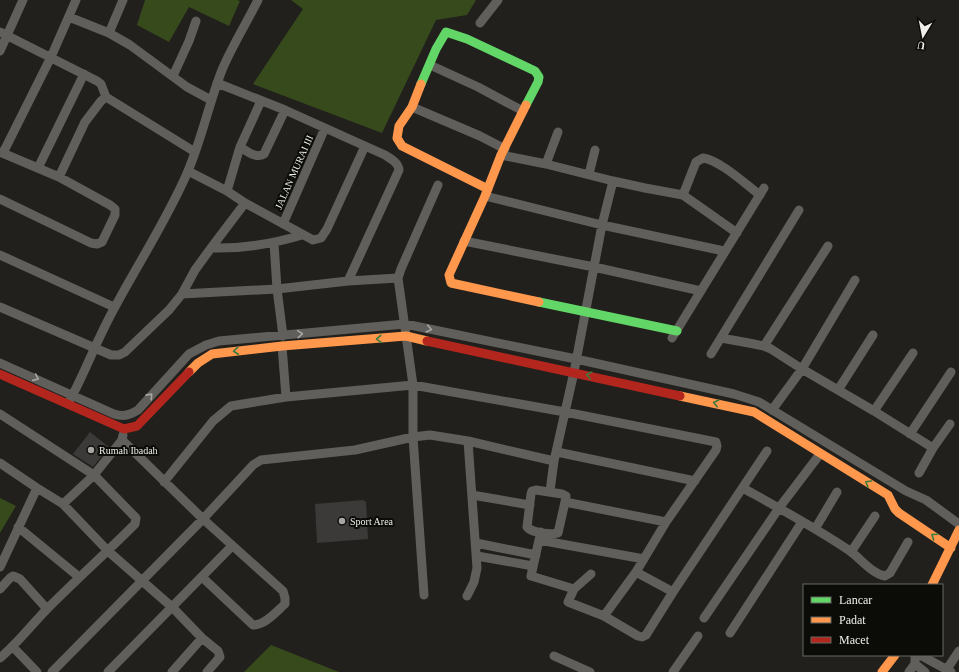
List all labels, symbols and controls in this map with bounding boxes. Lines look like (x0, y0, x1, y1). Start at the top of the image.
north arrow (903, 16, 943, 56)
text: U (916, 39, 926, 52)
street label: JALAN MURAI III (273, 133, 315, 211)
one-way arrow (426, 324, 433, 333)
one-way arrow (297, 330, 303, 339)
one-way arrow (376, 334, 382, 343)
one-way arrow (233, 347, 239, 356)
one-way arrow (586, 372, 592, 380)
one-way arrow (32, 374, 39, 382)
one-way arrow (146, 394, 153, 401)
one-way arrow (713, 400, 719, 408)
marker: Rumah Ibadah (86, 445, 96, 455)
place label: Rumah Ibadah (99, 445, 158, 456)
one-way arrow (865, 480, 872, 488)
marker: Sport Area (337, 516, 347, 526)
place label: Sport Area (350, 516, 394, 527)
one-way arrow (931, 533, 938, 541)
legend (803, 584, 943, 656)
text: Lancar (839, 593, 872, 607)
text: Padat (839, 613, 866, 627)
text: Macet (839, 633, 870, 647)

